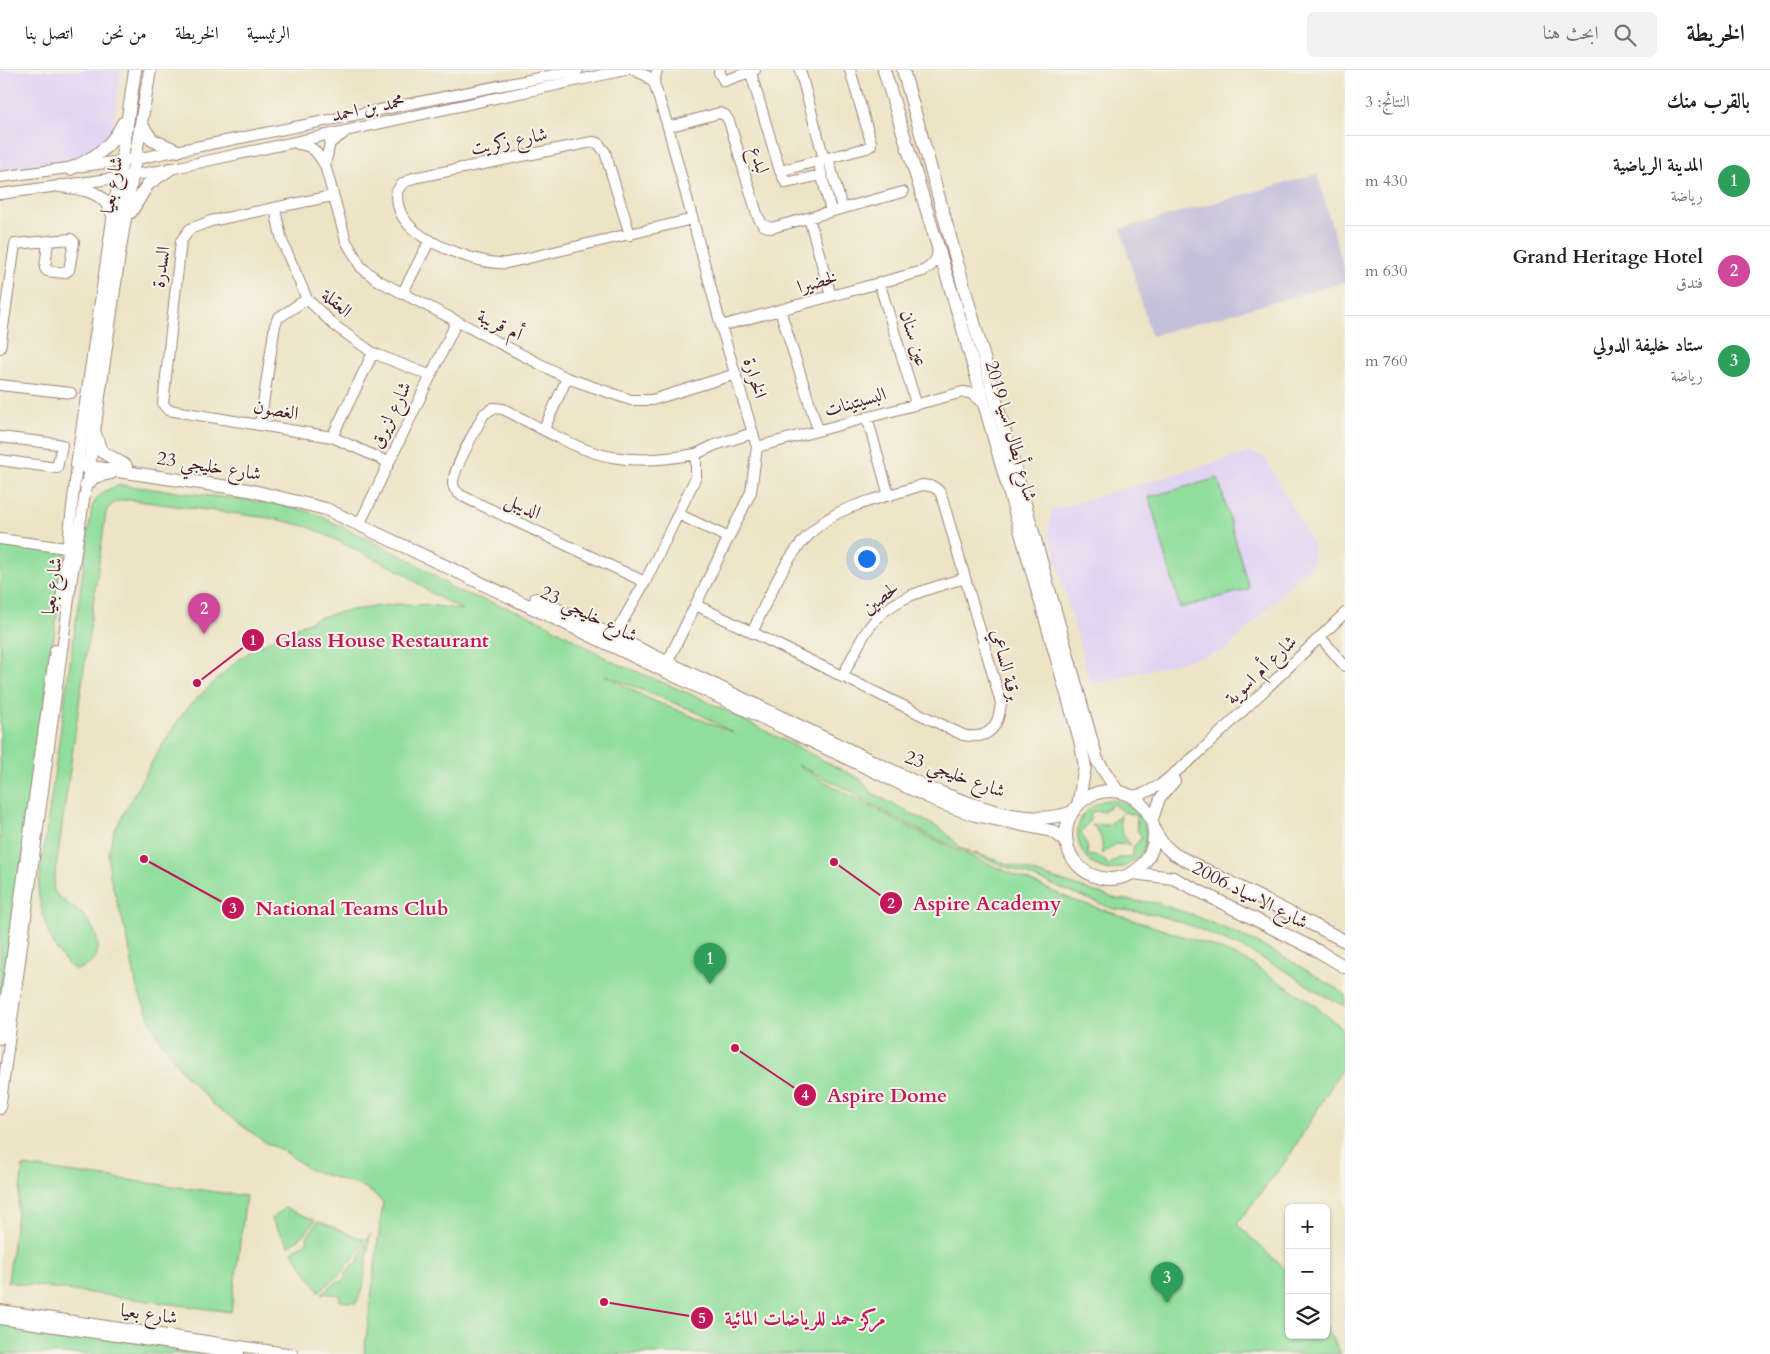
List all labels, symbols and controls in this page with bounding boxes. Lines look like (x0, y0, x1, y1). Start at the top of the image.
search box (1307, 12, 1657, 57)
text: الخريطة (1687, 17, 1745, 50)
text: ابحث هنا (1543, 20, 1599, 46)
text: اتصل بنا (25, 21, 73, 46)
text: من نحن (101, 21, 147, 46)
text: الخريطة (175, 21, 219, 46)
text: الرئيسية (247, 21, 290, 46)
icon: search (1611, 21, 1639, 49)
text: بالقرب منك (1667, 87, 1750, 116)
street label: محمد بن احمد (329, 88, 407, 128)
text: النتائج: 3 (1365, 91, 1410, 113)
street label: شارع زكريت (468, 121, 550, 163)
street label: لبدع (741, 143, 775, 177)
text: المدينة الرياضية (1613, 152, 1703, 178)
street label: شارع بعيا (94, 154, 132, 216)
text: 430 m (1365, 170, 1407, 192)
text: 1 (1730, 170, 1738, 192)
text: رياضة (1671, 185, 1703, 207)
text: Grand Heritage Hotel (1513, 244, 1703, 270)
street label: السدرة (145, 245, 177, 289)
text: 630 m (1365, 260, 1407, 282)
text: 2 (1730, 260, 1738, 282)
street label: لخضيرا (794, 264, 840, 300)
text: فندق (1676, 272, 1703, 294)
street label: العقلة (315, 282, 358, 324)
street label: أم قريبة (471, 303, 528, 350)
street label: عين سنان (893, 307, 935, 369)
text: ستاد خليفة الدولي (1593, 332, 1703, 358)
text: 760 m (1365, 350, 1407, 372)
text: 3 (1730, 350, 1738, 372)
street label: الخرارة (737, 354, 773, 402)
street label: شارع أبطال اسيا 2019 (977, 357, 1044, 505)
text: رياضة (1671, 365, 1703, 387)
street label: شارع لزيرق (364, 377, 420, 454)
street label: البسيتينات (821, 381, 889, 423)
street label: الغصون (251, 393, 301, 427)
street label: شارع خليجي 23 (154, 445, 263, 492)
street label: الديبل (501, 486, 545, 526)
your location (854, 546, 880, 572)
street label: شارع بعيا (35, 556, 71, 617)
street label: لحصين (856, 575, 904, 621)
street label: شارع خليجي 23 (534, 579, 642, 653)
pin: 2 (188, 593, 220, 634)
callout: Glass House Restaurant (240, 622, 499, 657)
street label: برقـة الساعي (983, 626, 1028, 705)
text: Glass House Restaurant (275, 627, 489, 654)
street label: شارع أم اسوية (1219, 629, 1305, 713)
text: 1 (249, 630, 257, 650)
street label: شارع خليجي 23 (899, 744, 1009, 809)
street label: شارع الاسياد 2006 (1187, 855, 1312, 937)
callout: Aspire Academy (878, 885, 1072, 920)
callout: National Teams Club (221, 890, 459, 925)
text: Aspire Academy (913, 890, 1062, 917)
text: 2 (887, 893, 895, 913)
text: National Teams Club (255, 895, 449, 922)
text: 3 (229, 898, 237, 918)
pin: 1 (694, 943, 726, 984)
callout: Aspire Dome (792, 1077, 958, 1112)
text: Aspire Dome (827, 1082, 947, 1109)
text: 4 (801, 1085, 809, 1105)
map controls (1285, 1204, 1330, 1339)
button: + (1285, 1204, 1330, 1249)
button: − (1285, 1249, 1330, 1294)
pin: 3 (1151, 1262, 1183, 1303)
button: layers (1285, 1294, 1330, 1339)
street label: شارع بعيا (118, 1297, 179, 1333)
callout: مركز حمد للرياضات المائية (690, 1300, 895, 1335)
text: مركز حمد للرياضات المائية (725, 1305, 885, 1333)
text: 5 (698, 1308, 706, 1328)

